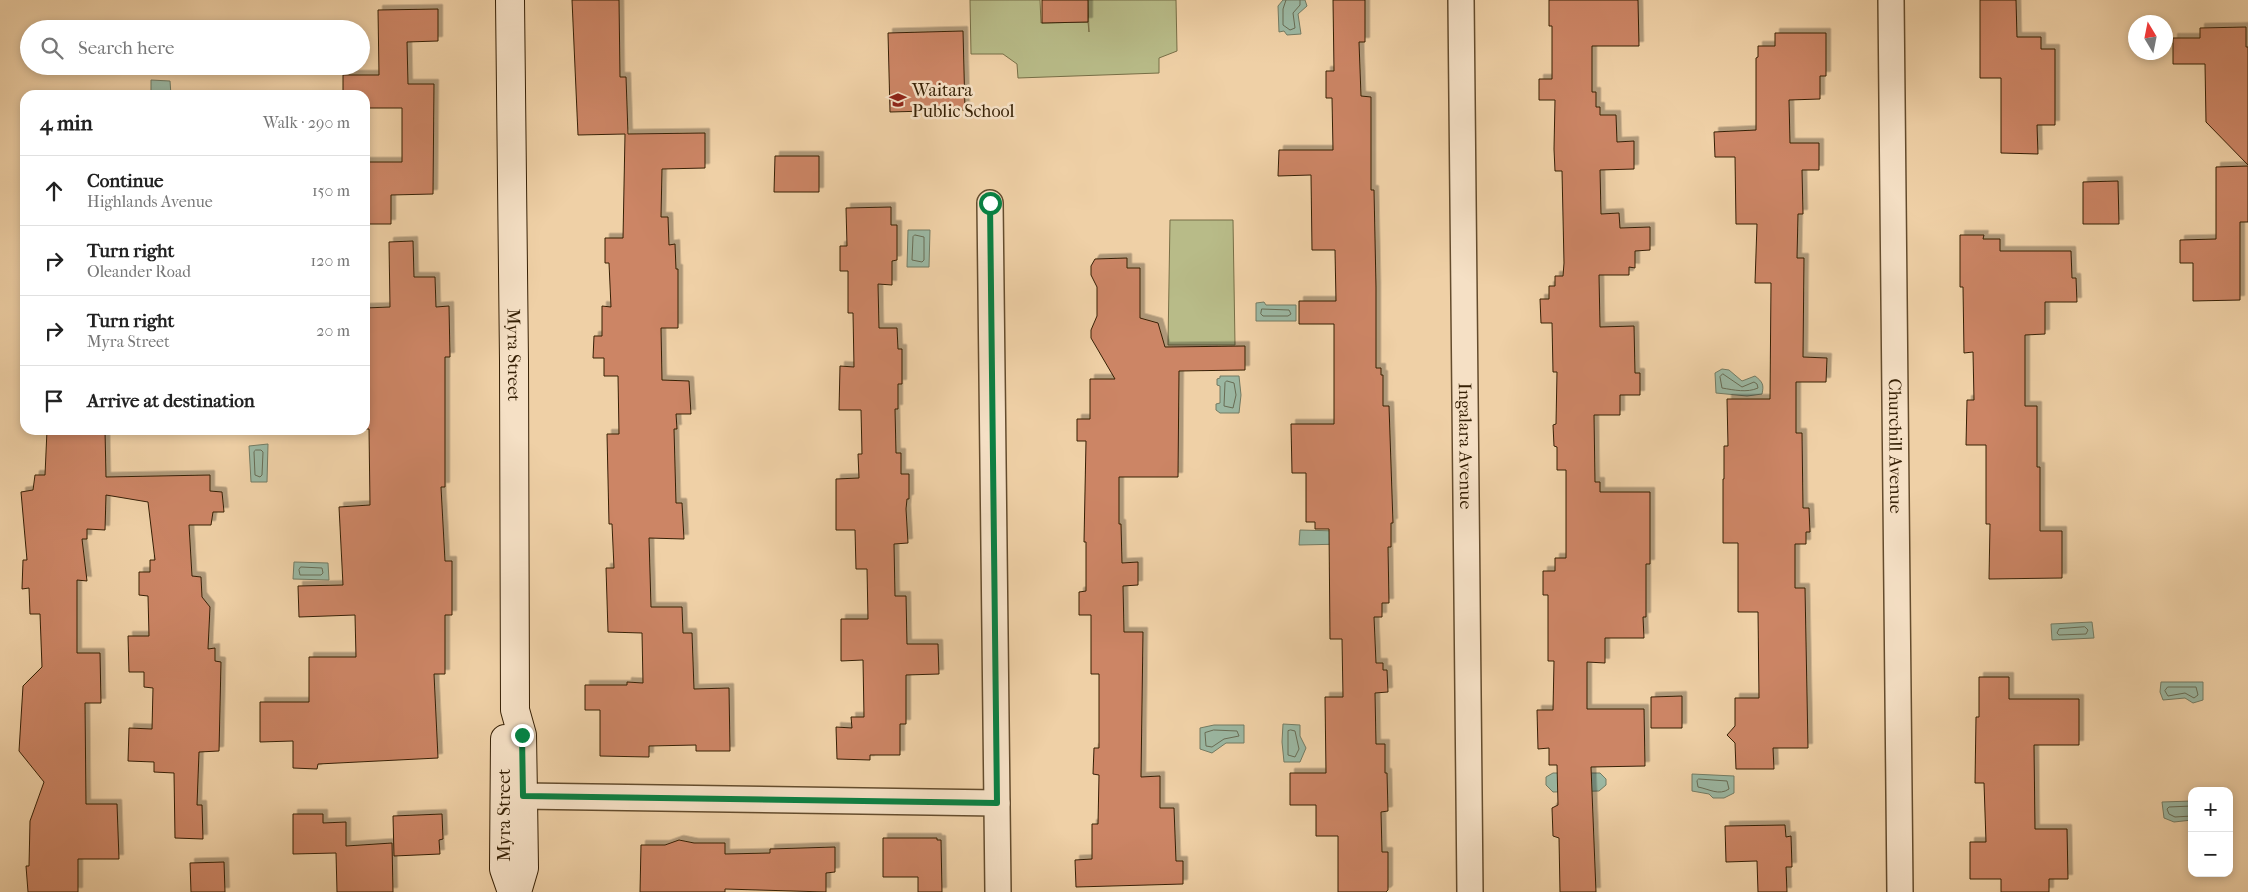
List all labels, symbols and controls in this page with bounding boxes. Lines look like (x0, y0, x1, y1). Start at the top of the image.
north arrow (2128, 15, 2173, 60)
search box (20, 20, 370, 75)
icon: search (38, 34, 66, 62)
text: Search here (78, 37, 174, 59)
place label: Waitara Public School (911, 80, 1014, 122)
school or university icon: Waitara Public School (888, 90, 908, 110)
text: 4 min (40, 111, 93, 135)
text: Walk · 290 m (263, 113, 350, 132)
text: Continue (87, 170, 163, 192)
icon: ahead (40, 177, 68, 205)
text: 150 m (312, 181, 350, 200)
text: Highlands Avenue (87, 192, 213, 211)
route start (979, 192, 1002, 215)
text: Turn right (87, 240, 174, 262)
icon: right (40, 247, 68, 275)
text: 120 m (311, 251, 350, 270)
text: Oleander Road (87, 262, 191, 281)
street label: Myra Street (503, 308, 525, 402)
text: Turn right (87, 310, 174, 332)
icon: right (40, 317, 68, 345)
text: 20 m (316, 321, 350, 340)
text: Myra Street (87, 332, 170, 351)
street label: Churchill Avenue (1884, 378, 1907, 514)
street label: Ingalara Avenue (1454, 383, 1477, 510)
icon: arrive (40, 387, 68, 415)
text: Arrive at destination (87, 390, 255, 412)
route end (511, 724, 534, 747)
street label: Myra Street (494, 768, 515, 862)
map controls (2188, 787, 2233, 877)
button: + (2188, 787, 2233, 832)
button: − (2188, 832, 2233, 877)

